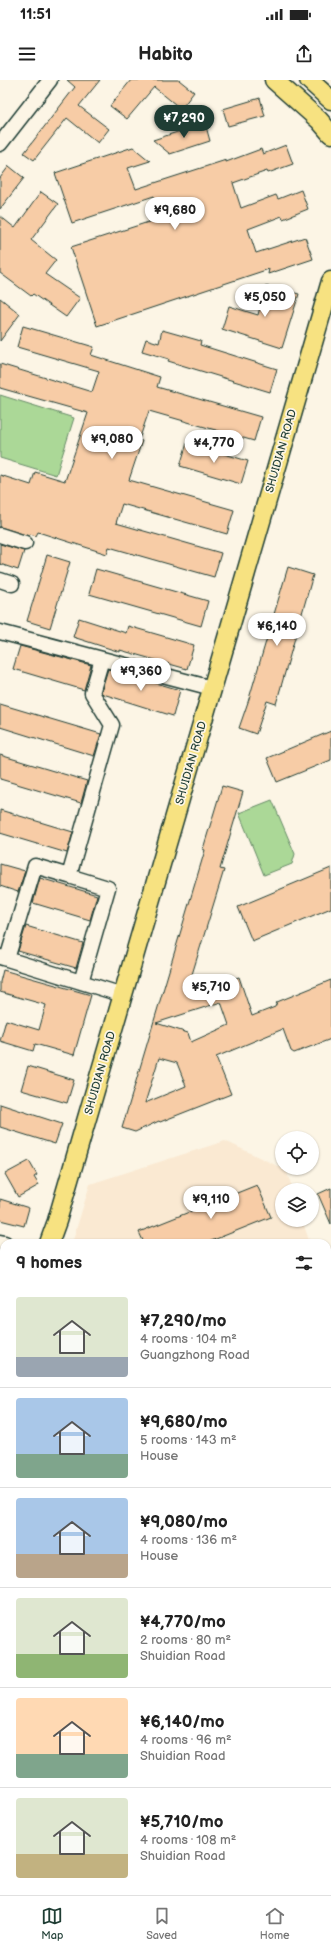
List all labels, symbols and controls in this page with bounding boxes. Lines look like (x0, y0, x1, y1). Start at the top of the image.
text: 11:51 (20, 5, 51, 24)
icon: menu (16, 43, 38, 65)
icon: share (293, 43, 315, 65)
text: Habito (138, 44, 193, 65)
pin: ¥7,290 (151, 105, 217, 139)
text: ¥7,290 (163, 110, 205, 126)
pin: ¥9,680 (142, 197, 208, 231)
text: ¥9,680 (154, 202, 196, 218)
pin: ¥5,050 (232, 284, 298, 318)
text: ¥5,050 (244, 289, 286, 305)
street label: SHUIDIAN ROAD (263, 408, 299, 494)
pin: ¥9,080 (79, 426, 145, 460)
pin: ¥4,770 (181, 430, 247, 464)
text: ¥9,080 (91, 431, 133, 447)
text: ¥4,770 (194, 435, 235, 451)
pin: ¥6,140 (244, 613, 310, 647)
text: ¥6,140 (257, 618, 297, 634)
pin: ¥9,360 (108, 658, 174, 692)
text: ¥9,360 (120, 663, 162, 679)
street label: SHUIDIAN ROAD (173, 720, 209, 806)
pin: ¥5,710 (178, 974, 244, 1008)
text: ¥5,710 (191, 979, 231, 995)
street label: SHUIDIAN ROAD (82, 1030, 118, 1116)
map controls (275, 1131, 319, 1227)
button: locate (275, 1131, 319, 1175)
button: layers (275, 1183, 319, 1227)
pin: ¥9,110 (178, 1186, 244, 1220)
text: ¥9,110 (192, 1191, 230, 1207)
icon: filters (293, 1252, 315, 1274)
text: 9 homes (16, 1253, 82, 1273)
text: ¥7,290/mo (140, 1311, 227, 1331)
icon: home (48, 1313, 96, 1361)
text: 4 rooms · 104 m² (140, 1331, 237, 1347)
text: Guangzhong Road (140, 1347, 250, 1363)
text: ¥9,680/mo (140, 1412, 227, 1432)
icon: home (48, 1414, 96, 1462)
text: 5 rooms · 143 m² (140, 1432, 237, 1448)
text: House (140, 1448, 178, 1464)
text: ¥9,080/mo (140, 1512, 228, 1532)
icon: home (48, 1514, 96, 1562)
text: 4 rooms · 136 m² (140, 1532, 237, 1548)
text: House (140, 1548, 178, 1564)
text: ¥4,770/mo (140, 1612, 226, 1632)
icon: home (48, 1614, 96, 1662)
text: 2 rooms · 80 m² (140, 1632, 231, 1648)
text: Shuidian Road (140, 1648, 225, 1664)
text: ¥6,140/mo (140, 1712, 224, 1732)
icon: home (48, 1714, 96, 1762)
text: 4 rooms · 96 m² (140, 1732, 232, 1748)
text: Shuidian Road (140, 1748, 225, 1764)
text: ¥5,710/mo (140, 1812, 223, 1832)
icon: home (48, 1814, 96, 1862)
text: 4 rooms · 108 m² (140, 1832, 236, 1848)
text: Shuidian Road (140, 1848, 225, 1864)
tab: Map (41, 1905, 63, 1942)
tab: Saved (146, 1905, 177, 1942)
tab: Home (260, 1905, 290, 1942)

